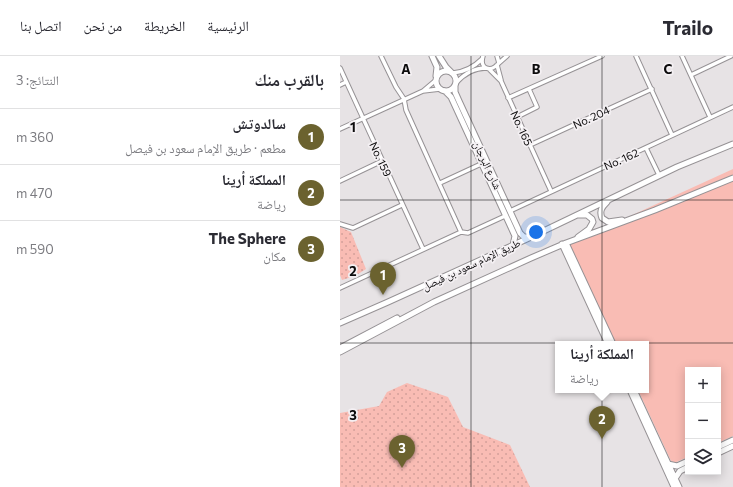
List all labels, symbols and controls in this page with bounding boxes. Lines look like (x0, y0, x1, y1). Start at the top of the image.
text: Trailo (662, 16, 713, 39)
text: اتصل بنا (20, 17, 61, 34)
text: من نحن (83, 17, 122, 34)
text: الخريطة (144, 17, 185, 34)
text: الرئيسية (207, 17, 249, 34)
text: A (401, 61, 411, 77)
text: B (532, 61, 541, 77)
text: C (664, 61, 673, 77)
text: بالقرب منك (254, 69, 324, 90)
text: النتائج: 3 (16, 72, 59, 88)
street label: No. 204 (571, 103, 612, 131)
street label: No. 165 (508, 108, 536, 148)
text: سالدوتش (232, 114, 286, 132)
text: 1 (350, 119, 356, 135)
text: 360 m (16, 129, 54, 145)
text: 1 (308, 129, 314, 145)
street label: No. 159 (367, 139, 395, 179)
street label: شارع البرجان (470, 139, 505, 192)
text: مطعم · طريق الإمام سعود بن فيصل (125, 140, 286, 156)
street label: No. 162 (602, 146, 640, 172)
text: المملكة أرينا (222, 170, 286, 188)
text: 470 m (16, 185, 53, 201)
text: 2 (307, 185, 315, 201)
text: رياضة (257, 196, 286, 212)
your location (526, 222, 546, 242)
text: The Sphere (209, 229, 286, 247)
street label: طريق الإمام سعود بن فيصل (420, 235, 523, 293)
text: 590 m (16, 241, 54, 257)
text: 3 (307, 241, 315, 257)
text: مكان (263, 248, 286, 264)
pin: 1 (370, 262, 396, 295)
text: 2 (349, 263, 357, 279)
popup (555, 341, 649, 393)
text: المملكة أرينا (570, 344, 634, 362)
map controls (685, 367, 721, 475)
button: + (685, 367, 721, 403)
text: رياضة (570, 370, 599, 386)
button: − (685, 403, 721, 439)
pin: 2 (589, 406, 615, 439)
text: 3 (349, 407, 357, 423)
pin: 3 (389, 435, 415, 468)
button: layers (685, 439, 721, 475)

